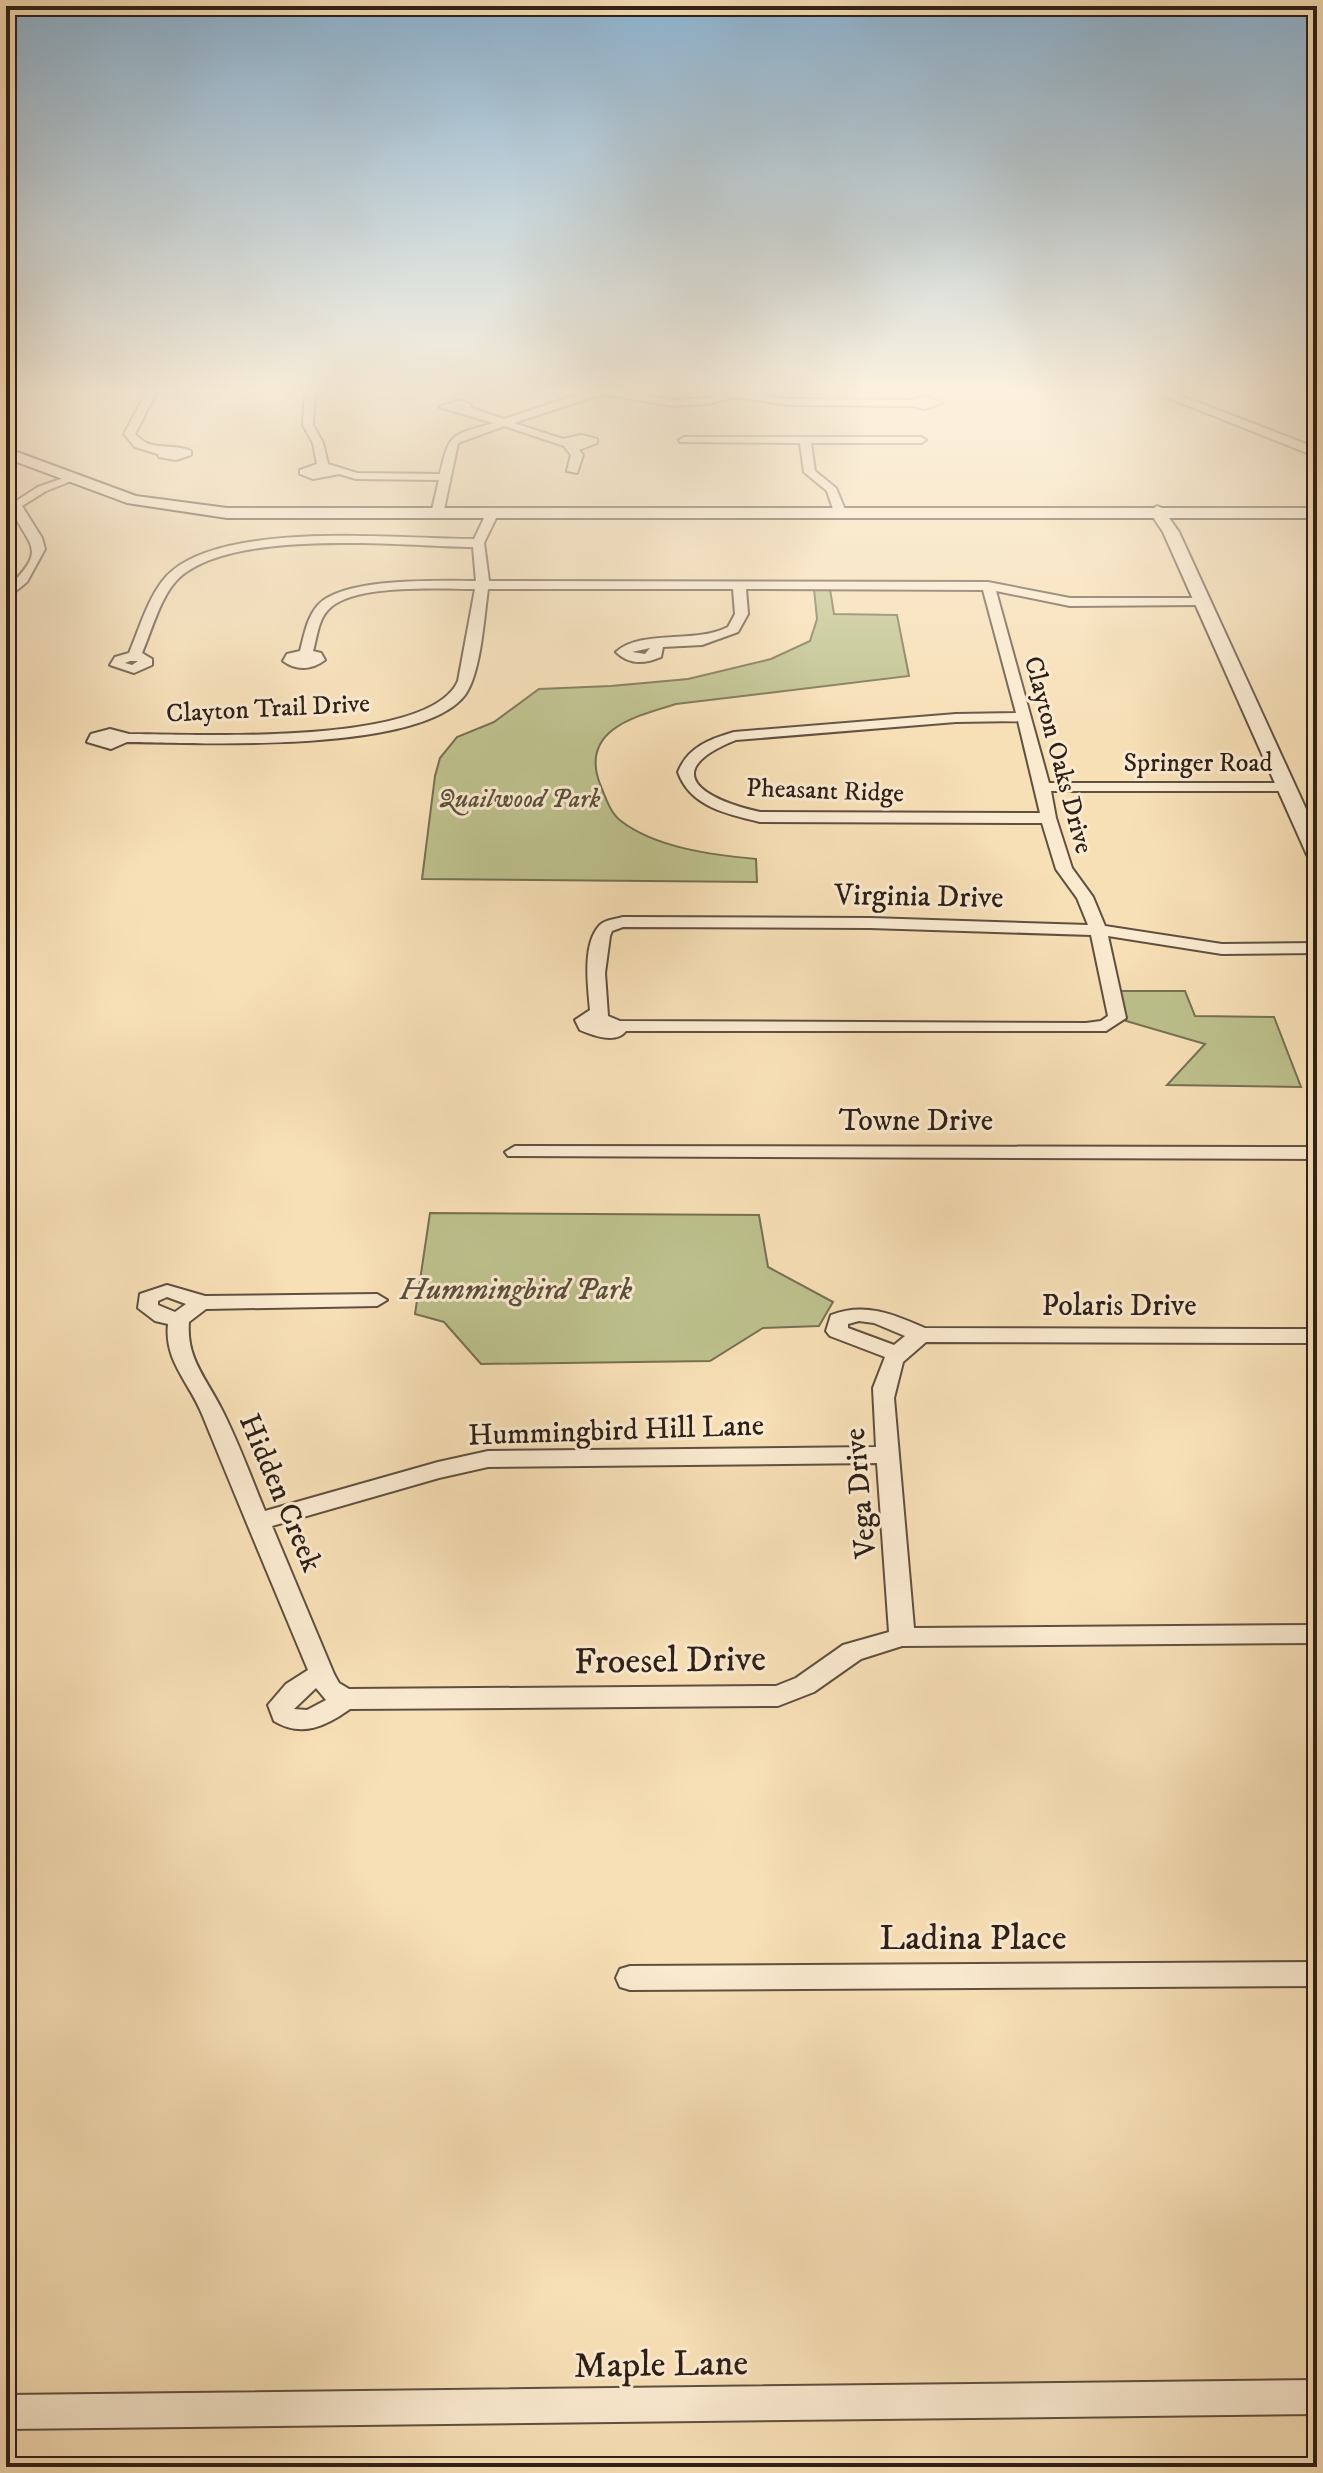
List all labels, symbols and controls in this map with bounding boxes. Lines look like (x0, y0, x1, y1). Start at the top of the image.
street label: Clayton Oaks Drive (1016, 653, 1100, 857)
street label: Clayton Trail Drive (165, 687, 371, 731)
street label: Springer Road (1123, 747, 1273, 780)
street label: Pheasant Ridge (746, 772, 904, 810)
park label: Quailwood Park (438, 783, 600, 816)
street label: Virginia Drive (833, 877, 1004, 917)
street label: Towne Drive (839, 1103, 993, 1140)
park label: Hummingbird Park (399, 1272, 633, 1309)
street label: Polaris Drive (1041, 1288, 1197, 1325)
street label: Hummingbird Hill Lane (467, 1407, 765, 1455)
street label: Hidden Creek (230, 1408, 330, 1578)
street label: Vega Drive (837, 1426, 885, 1561)
street label: Froesel Drive (574, 1637, 766, 1685)
street label: Ladina Place (879, 1916, 1067, 1961)
street label: Maple Lane (574, 2341, 748, 2389)

